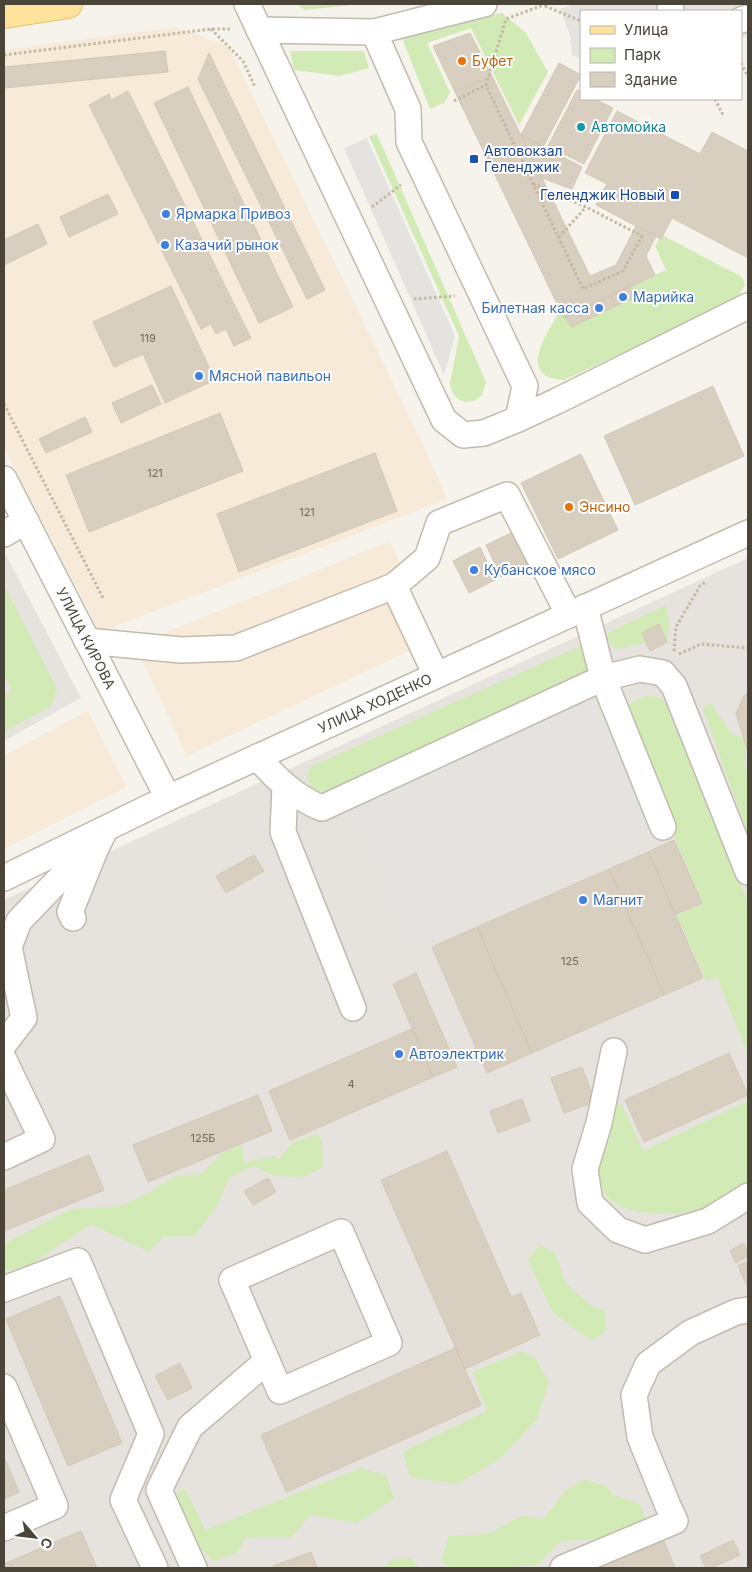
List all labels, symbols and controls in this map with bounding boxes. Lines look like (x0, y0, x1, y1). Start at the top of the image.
legend (580, 10, 742, 100)
text: Улица (624, 20, 668, 39)
text: Парк (624, 45, 661, 64)
place label: Буфет (472, 52, 513, 69)
marker: Буфет (456, 55, 468, 67)
text: Здание (624, 70, 678, 89)
place label: Автомойка (591, 118, 666, 135)
marker: Автомойка (575, 121, 587, 133)
place label: Автовокзал Геленджик (484, 142, 563, 175)
marker: Автовокзал Геленджик (468, 153, 480, 165)
place label: Геленджик Новый (540, 186, 665, 203)
marker: Геленджик Новый (669, 189, 681, 201)
place label: Ярмарка Привоз (176, 205, 291, 222)
marker: Ярмарка Привоз (160, 208, 172, 220)
place label: Казачий рынок (175, 236, 279, 253)
marker: Казачий рынок (159, 239, 171, 251)
place label: Марийка (633, 288, 694, 305)
marker: Марийка (617, 291, 629, 303)
place label: Билетная касса (481, 299, 589, 316)
marker: Билетная касса (593, 302, 605, 314)
house number: 119 (140, 331, 156, 345)
place label: Мясной павильон (209, 367, 331, 384)
marker: Мясной павильон (193, 370, 205, 382)
house number: 121 (147, 466, 163, 480)
place label: Энсино (579, 498, 630, 515)
marker: Энсино (563, 501, 575, 513)
house number: 121 (299, 505, 315, 519)
place label: Кубанское мясо (484, 561, 596, 578)
marker: Кубанское мясо (468, 564, 480, 576)
street label: УЛИЦА КИРОВА (53, 584, 120, 692)
street label: УЛИЦА ХОДЕНКО (315, 670, 434, 736)
place label: Магнит (593, 891, 643, 908)
marker: Магнит (577, 894, 589, 906)
house number: 125 (561, 954, 579, 968)
place label: Автоэлектрик (409, 1045, 505, 1062)
marker: Автоэлектрик (393, 1048, 405, 1060)
house number: 4 (347, 1077, 355, 1091)
house number: 125Б (191, 1131, 215, 1145)
north arrow (10, 1512, 60, 1562)
text: С (37, 1535, 57, 1552)

